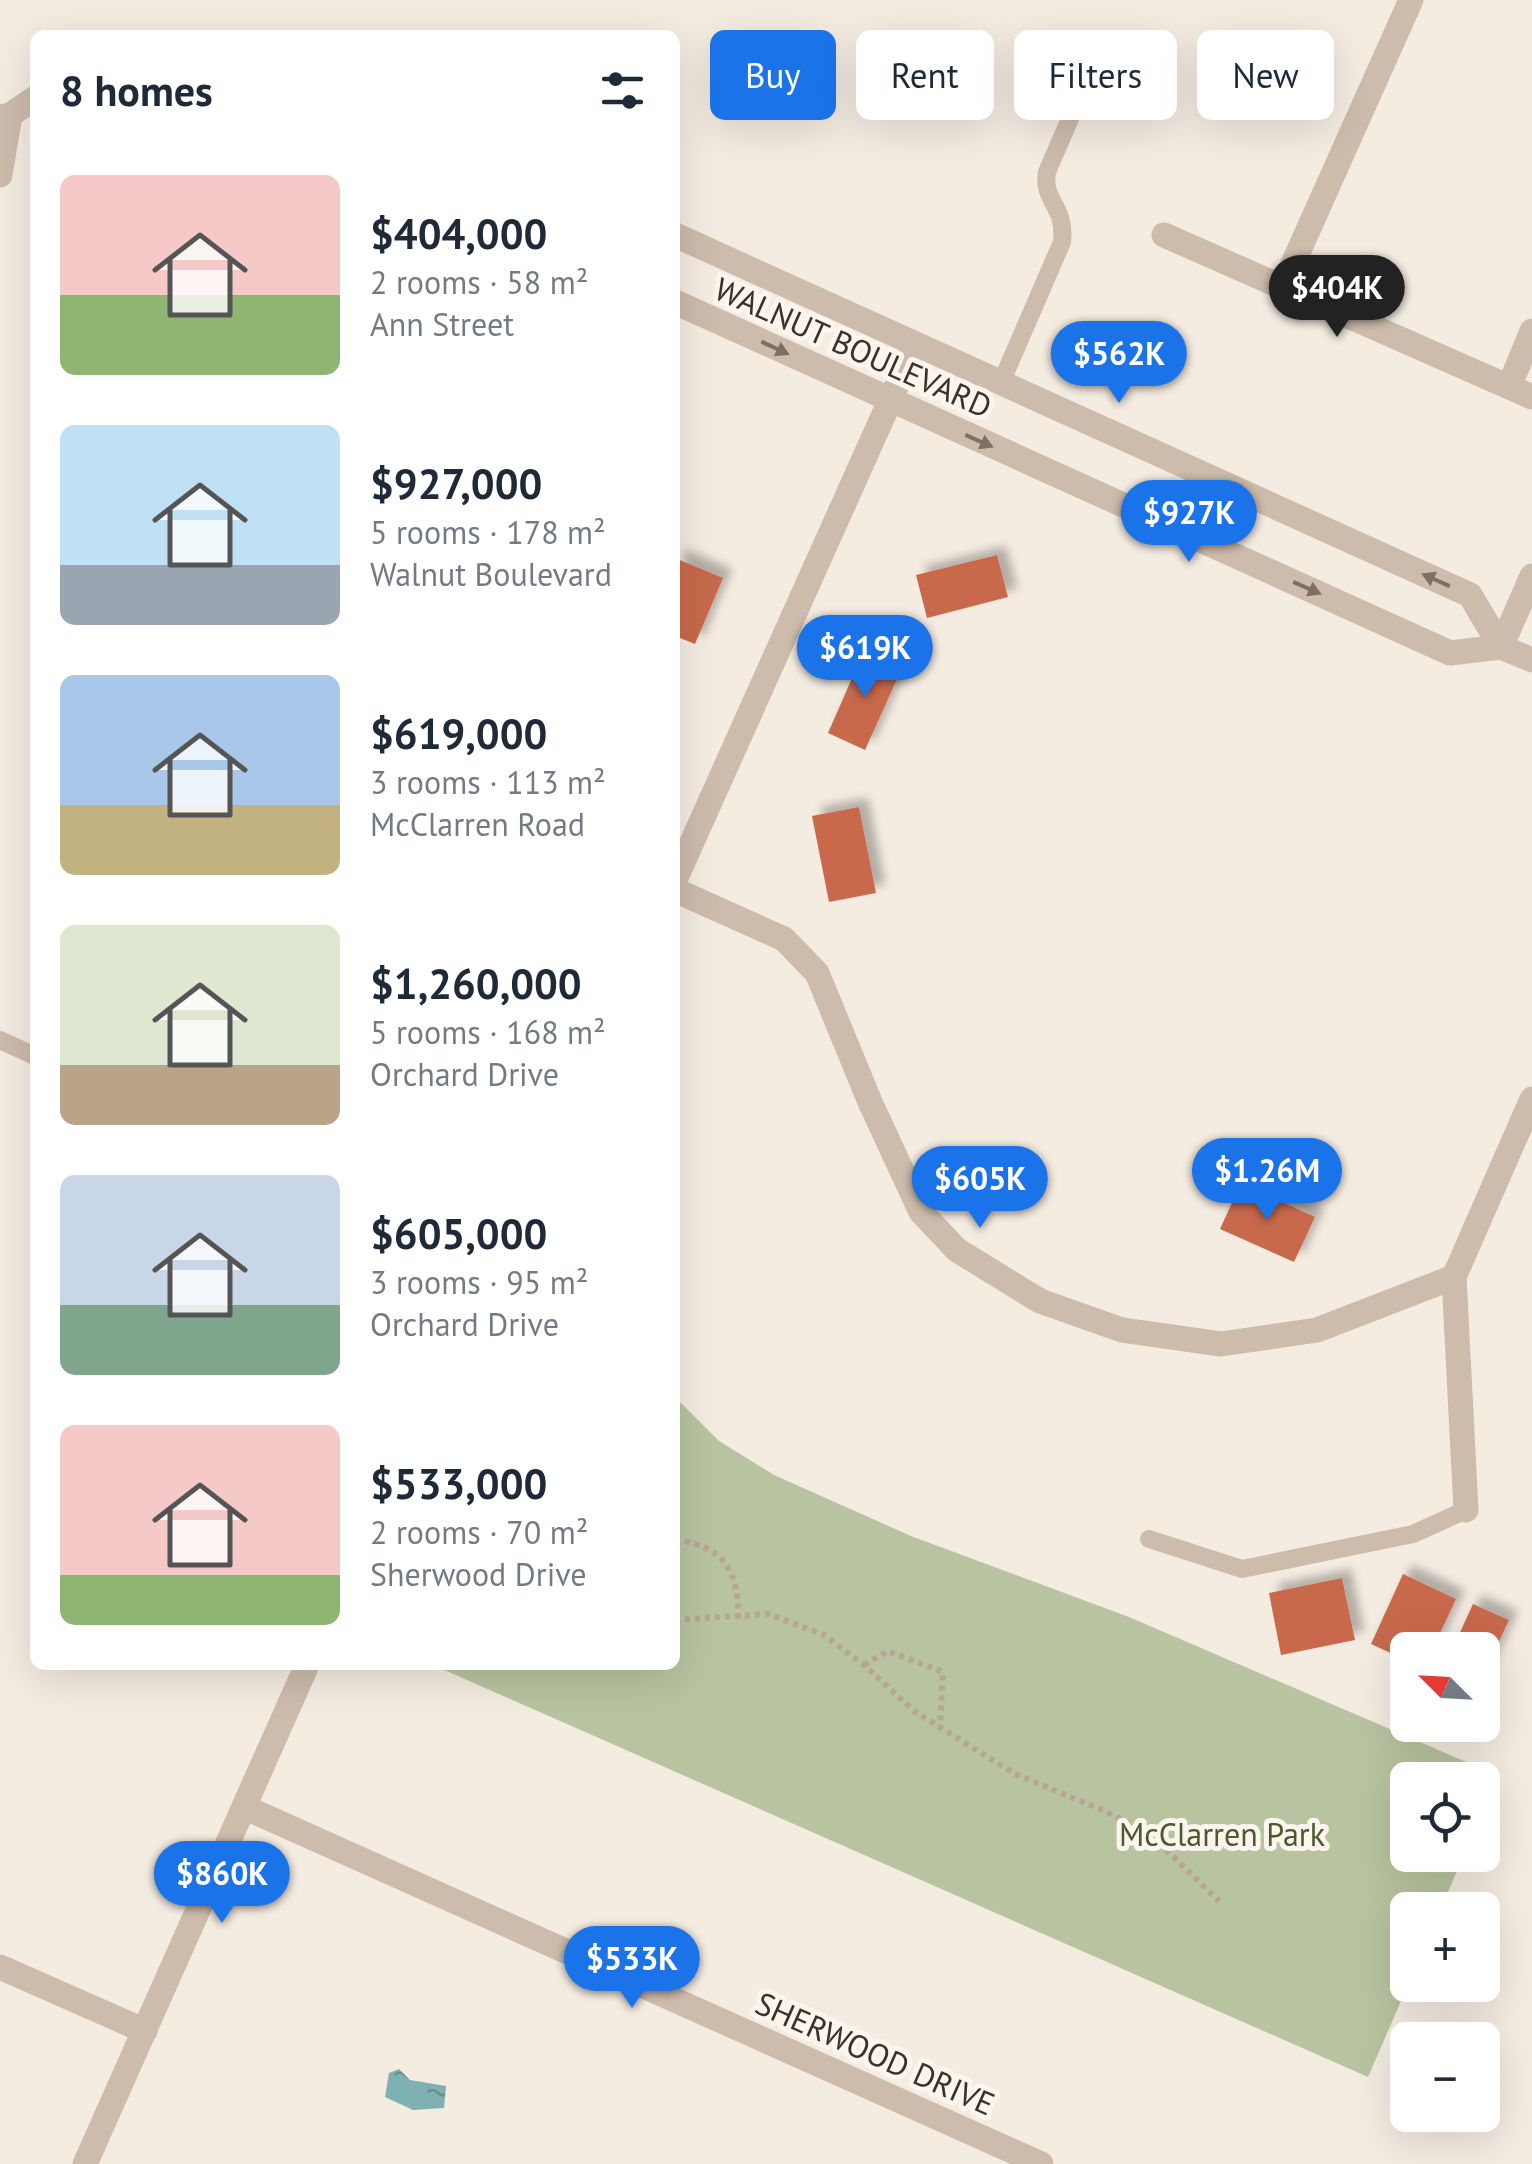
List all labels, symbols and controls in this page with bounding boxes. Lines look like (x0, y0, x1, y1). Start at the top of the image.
chip: Buy (710, 30, 836, 120)
chip: Rent (856, 30, 994, 120)
chip: Filters (1014, 30, 1177, 120)
chip: New (1197, 30, 1334, 120)
text: 8 homes (60, 63, 213, 118)
icon: filters (595, 63, 650, 118)
text: $404,000 (370, 206, 547, 261)
icon: home (140, 215, 260, 335)
pin: $404K (1267, 255, 1407, 340)
text: 2 rooms · 58 m² (370, 261, 588, 303)
text: $404K (1291, 266, 1383, 308)
street label: WALNUT BOULEVARD (708, 267, 998, 427)
text: Ann Street (370, 303, 514, 345)
pin: $562K (1049, 321, 1189, 406)
text: $562K (1073, 332, 1165, 374)
one-way arrow (760, 340, 790, 356)
one-way arrow (964, 433, 994, 449)
text: $927,000 (370, 456, 542, 511)
icon: home (140, 465, 260, 585)
pin: $927K (1119, 480, 1259, 565)
text: $927K (1143, 491, 1235, 533)
text: 5 rooms · 178 m² (370, 511, 606, 553)
text: Walnut Boulevard (370, 553, 612, 595)
one-way arrow (1421, 572, 1451, 588)
one-way arrow (1293, 580, 1322, 597)
pin: $619K (795, 615, 935, 700)
text: $619K (819, 626, 911, 668)
text: $619,000 (370, 706, 547, 761)
icon: home (140, 715, 260, 835)
text: 3 rooms · 113 m² (370, 761, 606, 803)
text: McClarren Road (370, 803, 585, 845)
text: $1,260,000 (370, 956, 582, 1011)
icon: home (140, 965, 260, 1085)
text: 5 rooms · 168 m² (370, 1011, 606, 1053)
text: Orchard Drive (370, 1053, 559, 1095)
pin: $1.26M (1186, 1138, 1348, 1223)
pin: $605K (910, 1146, 1050, 1231)
text: $1.26M (1214, 1149, 1320, 1191)
text: $605K (934, 1157, 1026, 1199)
text: $605,000 (370, 1206, 547, 1261)
icon: home (140, 1215, 260, 1335)
text: 3 rooms · 95 m² (370, 1261, 588, 1303)
text: Orchard Drive (370, 1303, 559, 1345)
text: $533,000 (370, 1456, 547, 1511)
icon: home (140, 1465, 260, 1585)
text: 2 rooms · 70 m² (370, 1511, 588, 1553)
text: Sherwood Drive (370, 1553, 587, 1595)
north arrow (1390, 1632, 1500, 1742)
map controls (1390, 1632, 1500, 2132)
button: locate (1390, 1762, 1500, 1872)
park label: McClarren Park (1119, 1813, 1326, 1855)
pin: $860K (152, 1841, 292, 1926)
text: $860K (176, 1852, 268, 1894)
button: + (1390, 1892, 1500, 2002)
pin: $533K (562, 1926, 702, 2011)
text: $533K (586, 1937, 678, 1979)
street label: SHERWOOD DRIVE (749, 1982, 1001, 2125)
button: − (1390, 2022, 1500, 2132)

